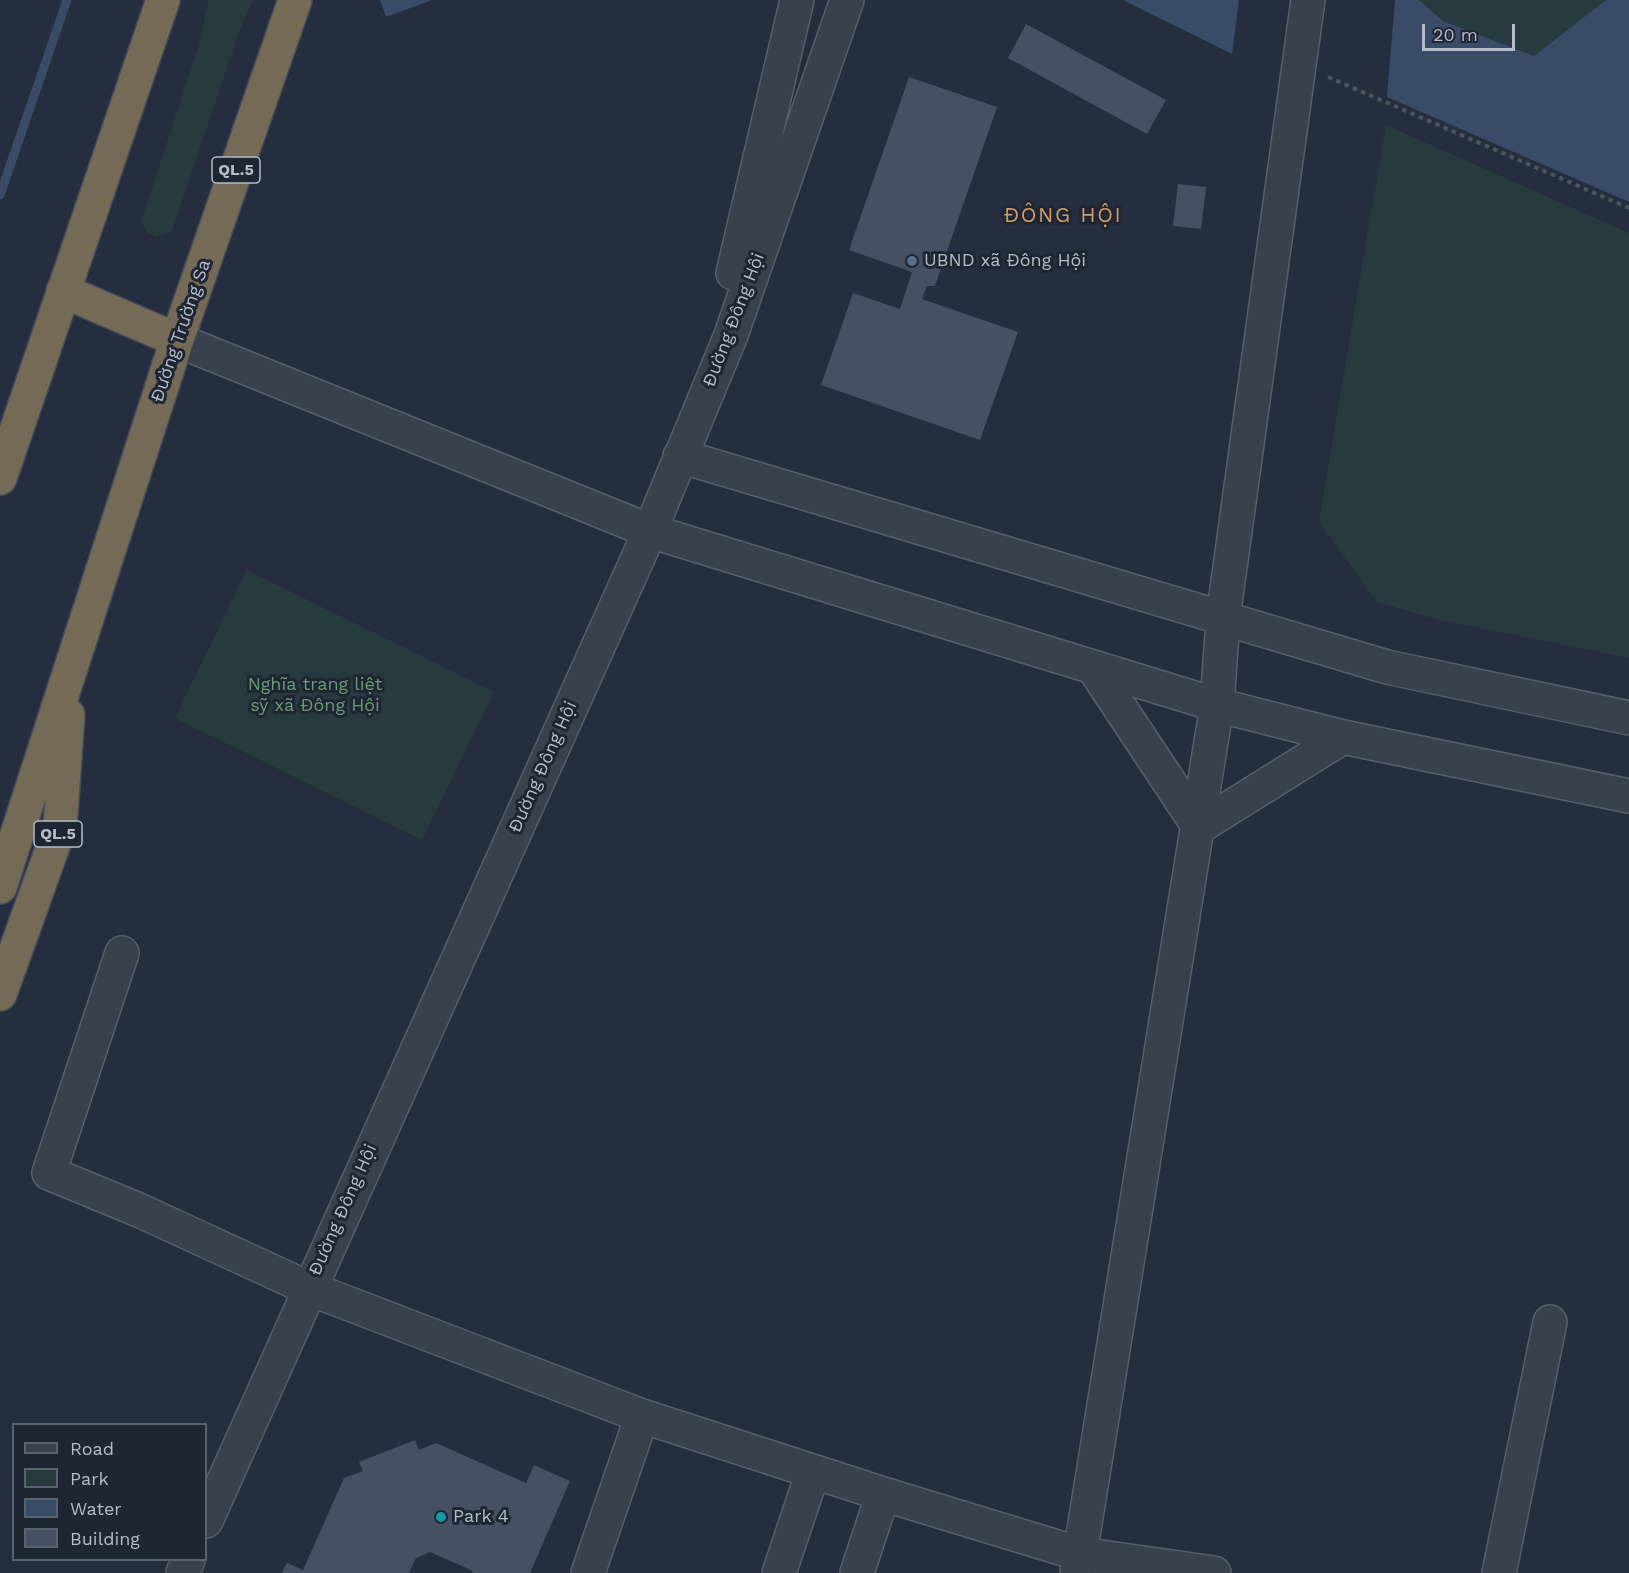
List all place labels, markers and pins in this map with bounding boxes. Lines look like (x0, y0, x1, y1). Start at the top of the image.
place label: UBND xã Đông Hội (924, 250, 1086, 272)
marker: UBND xã Đông Hội (905, 254, 919, 268)
place label: Park 4 (453, 1506, 509, 1528)
marker: Park 4 (434, 1510, 448, 1524)

